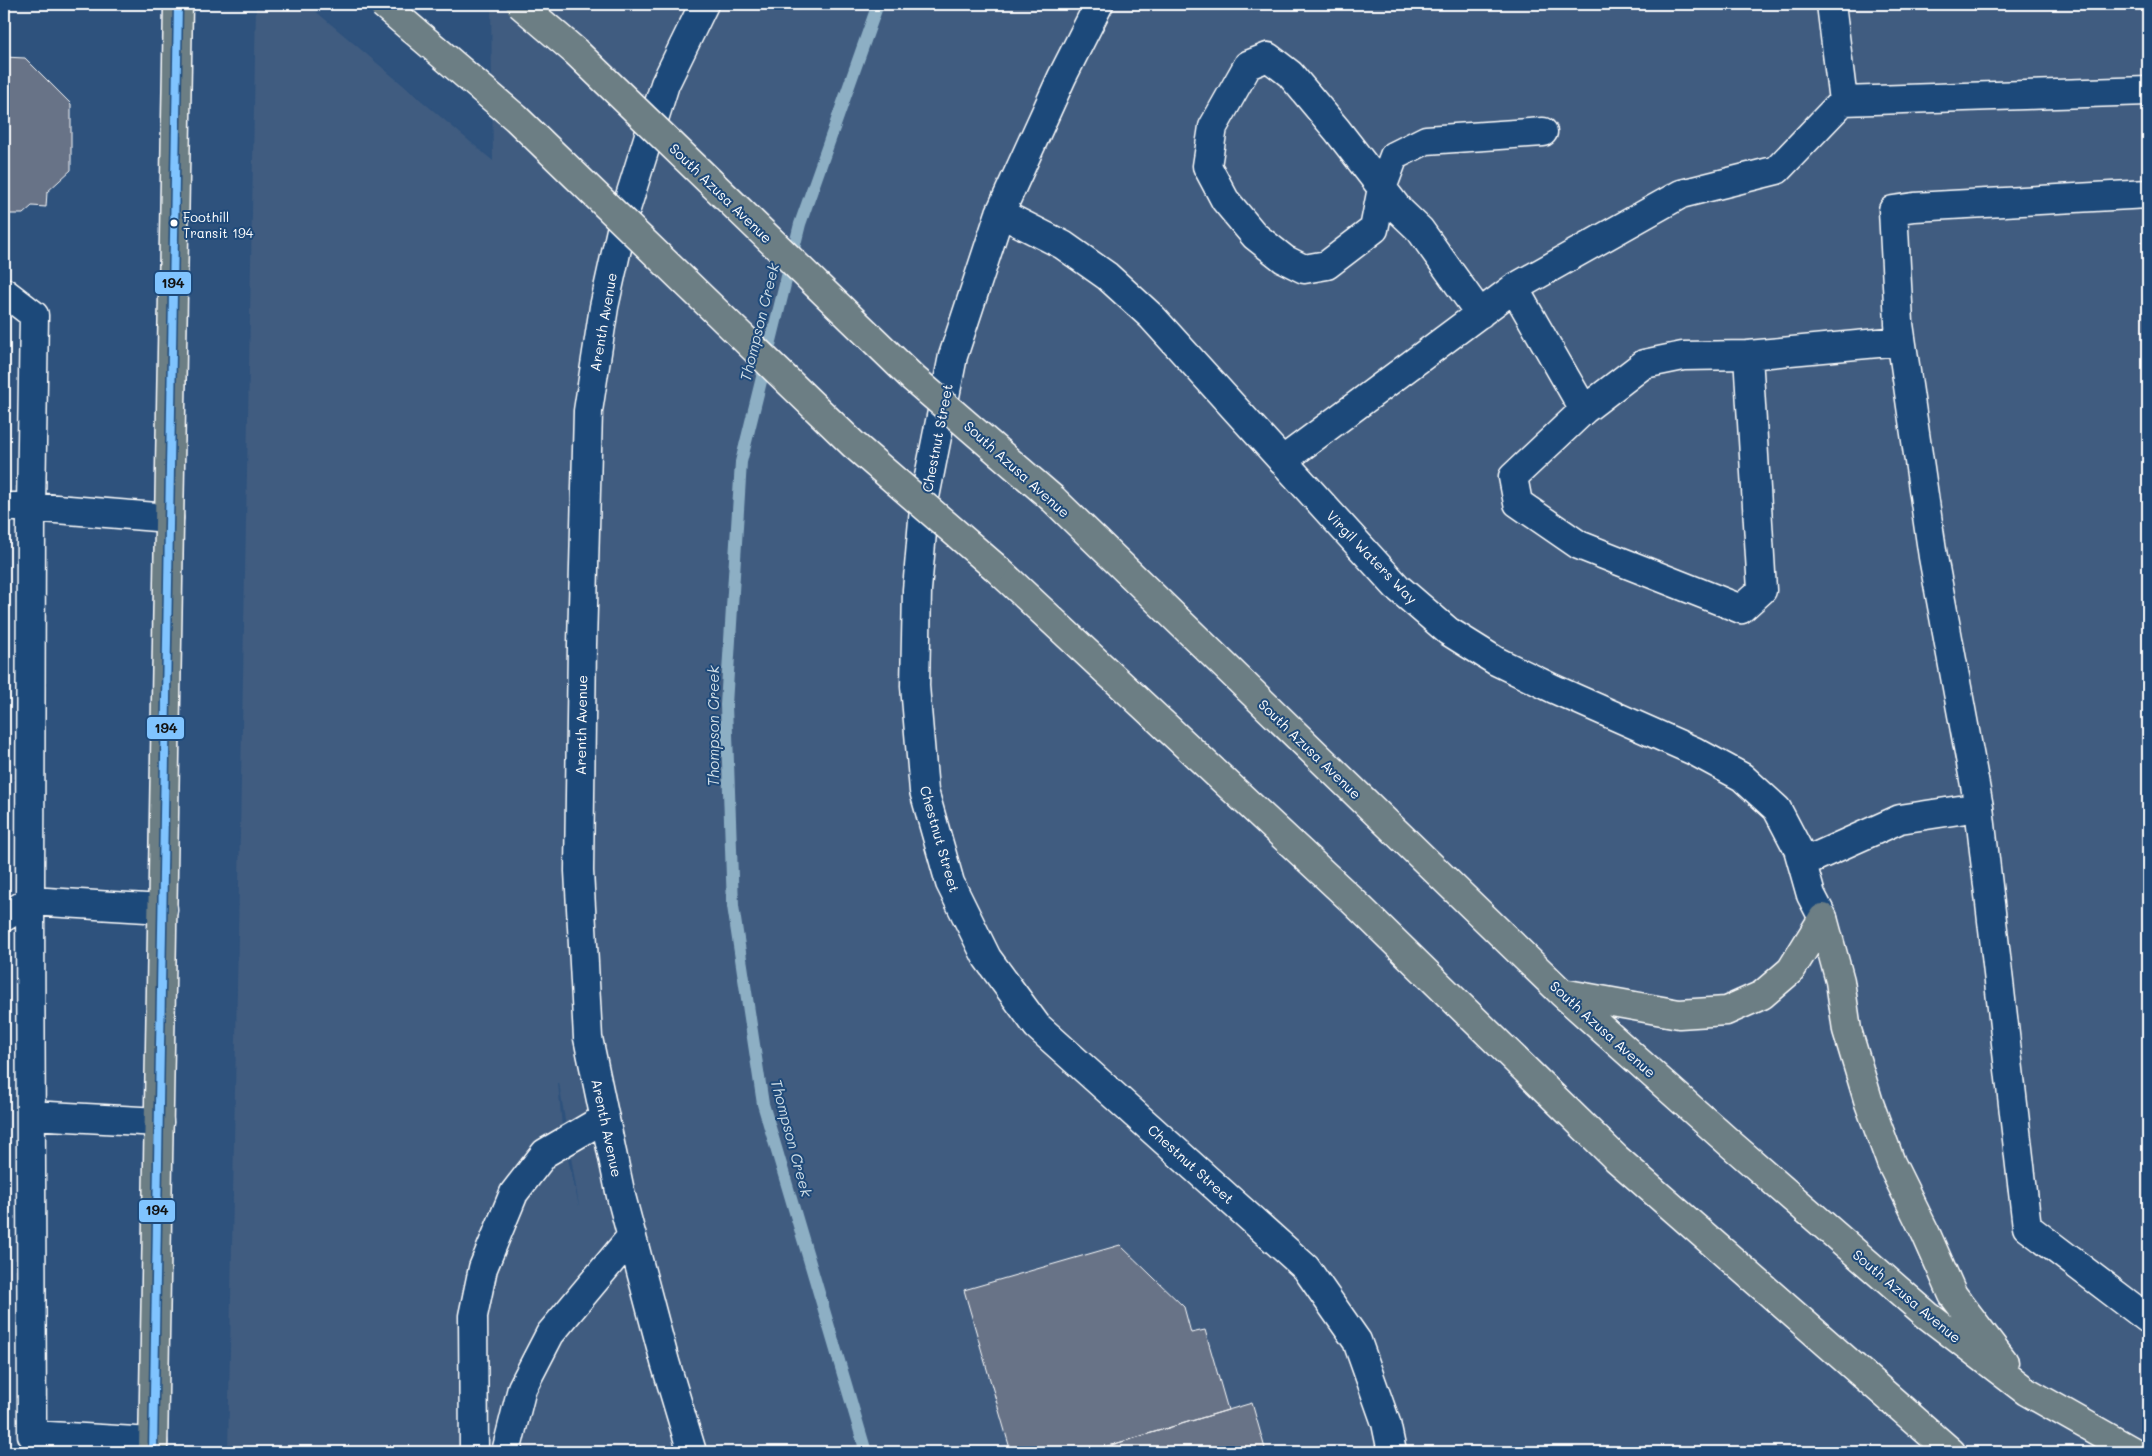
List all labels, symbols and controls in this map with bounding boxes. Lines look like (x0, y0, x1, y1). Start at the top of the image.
street label: South Azusa Avenue (665, 139, 777, 247)
place label: Foothill Transit 194 (183, 208, 254, 241)
marker: Foothill Transit 194 (169, 218, 179, 228)
water label: Thompson Creek (735, 260, 784, 383)
line badge: 194 (154, 271, 192, 295)
street label: Arenth Avenue (585, 271, 621, 373)
text: 194 (161, 273, 185, 292)
street label: Chestnut Street (917, 382, 957, 494)
street label: South Azusa Avenue (960, 416, 1074, 522)
street label: Virgil Waters Way (1322, 506, 1422, 608)
water label: Thompson Creek (703, 664, 723, 787)
street label: Arenth Avenue (571, 675, 591, 775)
street label: South Azusa Avenue (1254, 695, 1366, 803)
line badge: 194 (146, 716, 185, 740)
text: 194 (154, 718, 178, 737)
street label: Chestnut Street (916, 783, 964, 895)
street label: South Azusa Avenue (1546, 976, 1660, 1082)
street label: Arenth Avenue (587, 1077, 627, 1179)
water label: Thompson Creek (767, 1077, 818, 1200)
street label: Chestnut Street (1144, 1120, 1238, 1208)
line badge: 194 (138, 1199, 176, 1223)
text: 194 (145, 1200, 169, 1219)
street label: South Azusa Avenue (1849, 1245, 1965, 1347)

